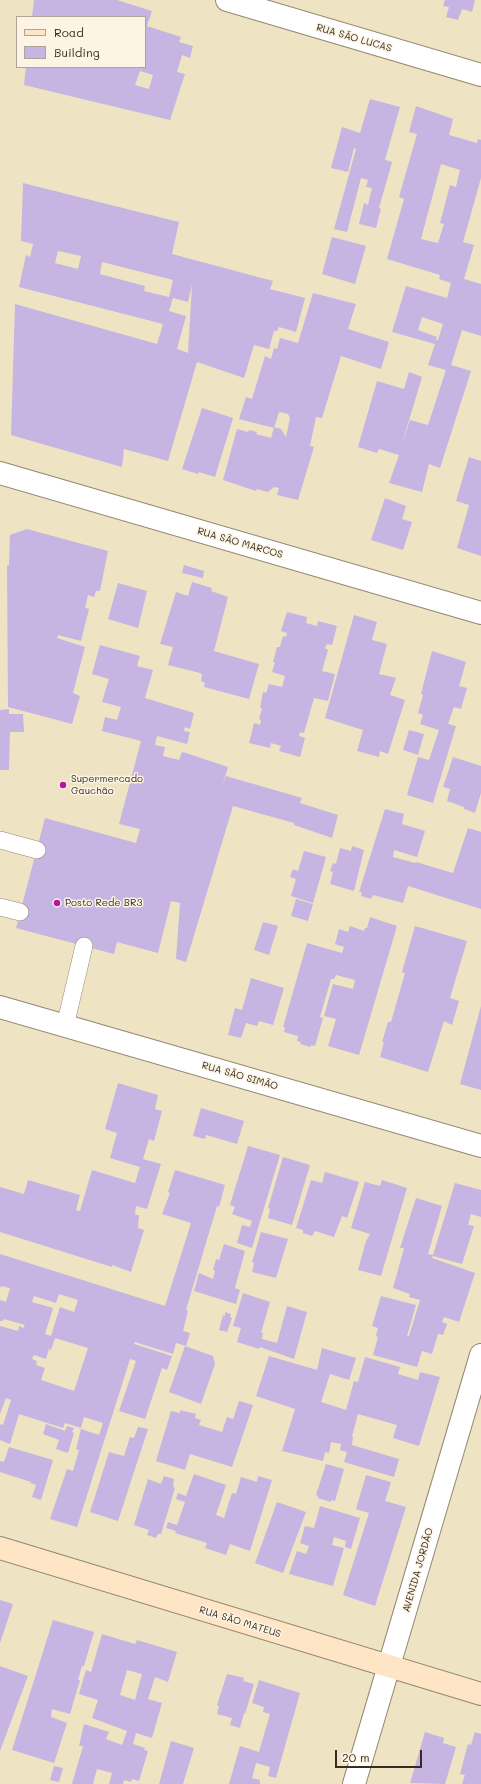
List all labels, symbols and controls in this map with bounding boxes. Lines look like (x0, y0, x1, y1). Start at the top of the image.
legend (16, 16, 146, 68)
street label: RUA SÃO LUCAS (315, 21, 393, 55)
text: Road (54, 24, 84, 40)
text: Building (54, 44, 100, 60)
street label: RUA SÃO MARCOS (196, 525, 284, 561)
place label: Supermercado Gauchão (71, 773, 143, 796)
marker: Supermercado Gauchão (58, 780, 68, 790)
place label: Posto Rede BR3 (65, 897, 142, 909)
marker: Posto Rede BR3 (52, 898, 62, 908)
street label: RUA SÃO SIMÃO (201, 1059, 279, 1093)
street label: AVENIDA JORDÃO (400, 1526, 436, 1614)
street label: RUA SÃO MATEUS (198, 1604, 282, 1640)
scale bar (337, 1742, 424, 1768)
text: 20 m (342, 1749, 370, 1765)

